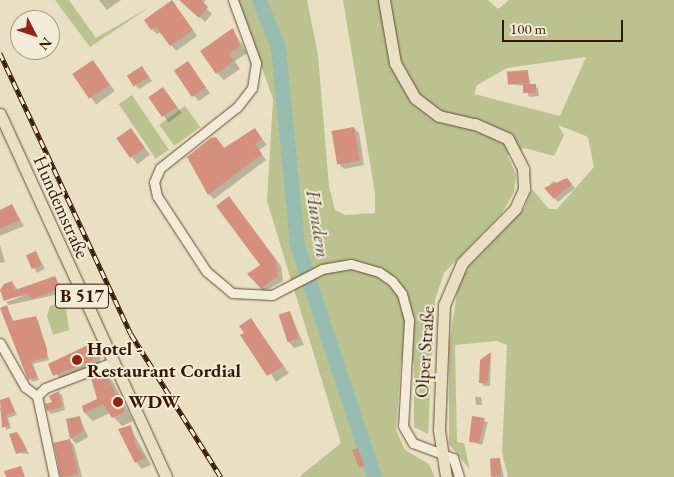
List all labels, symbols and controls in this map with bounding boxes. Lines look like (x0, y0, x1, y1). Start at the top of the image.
north arrow (10, 10, 60, 60)
scale bar (504, 10, 625, 42)
text: 100 m (510, 19, 546, 38)
text: N (35, 34, 56, 54)
street label: Hundemstraße (28, 152, 94, 262)
water label: Hundem (301, 188, 335, 260)
road number: B 517 (54, 280, 110, 312)
street label: Olper Straße (410, 305, 440, 399)
place label: Hotel - Restaurant Cordial (87, 338, 241, 382)
marker: Hotel - Restaurant Cordial (71, 354, 83, 366)
place label: WDW (128, 391, 180, 413)
marker: WDW (112, 396, 124, 408)

